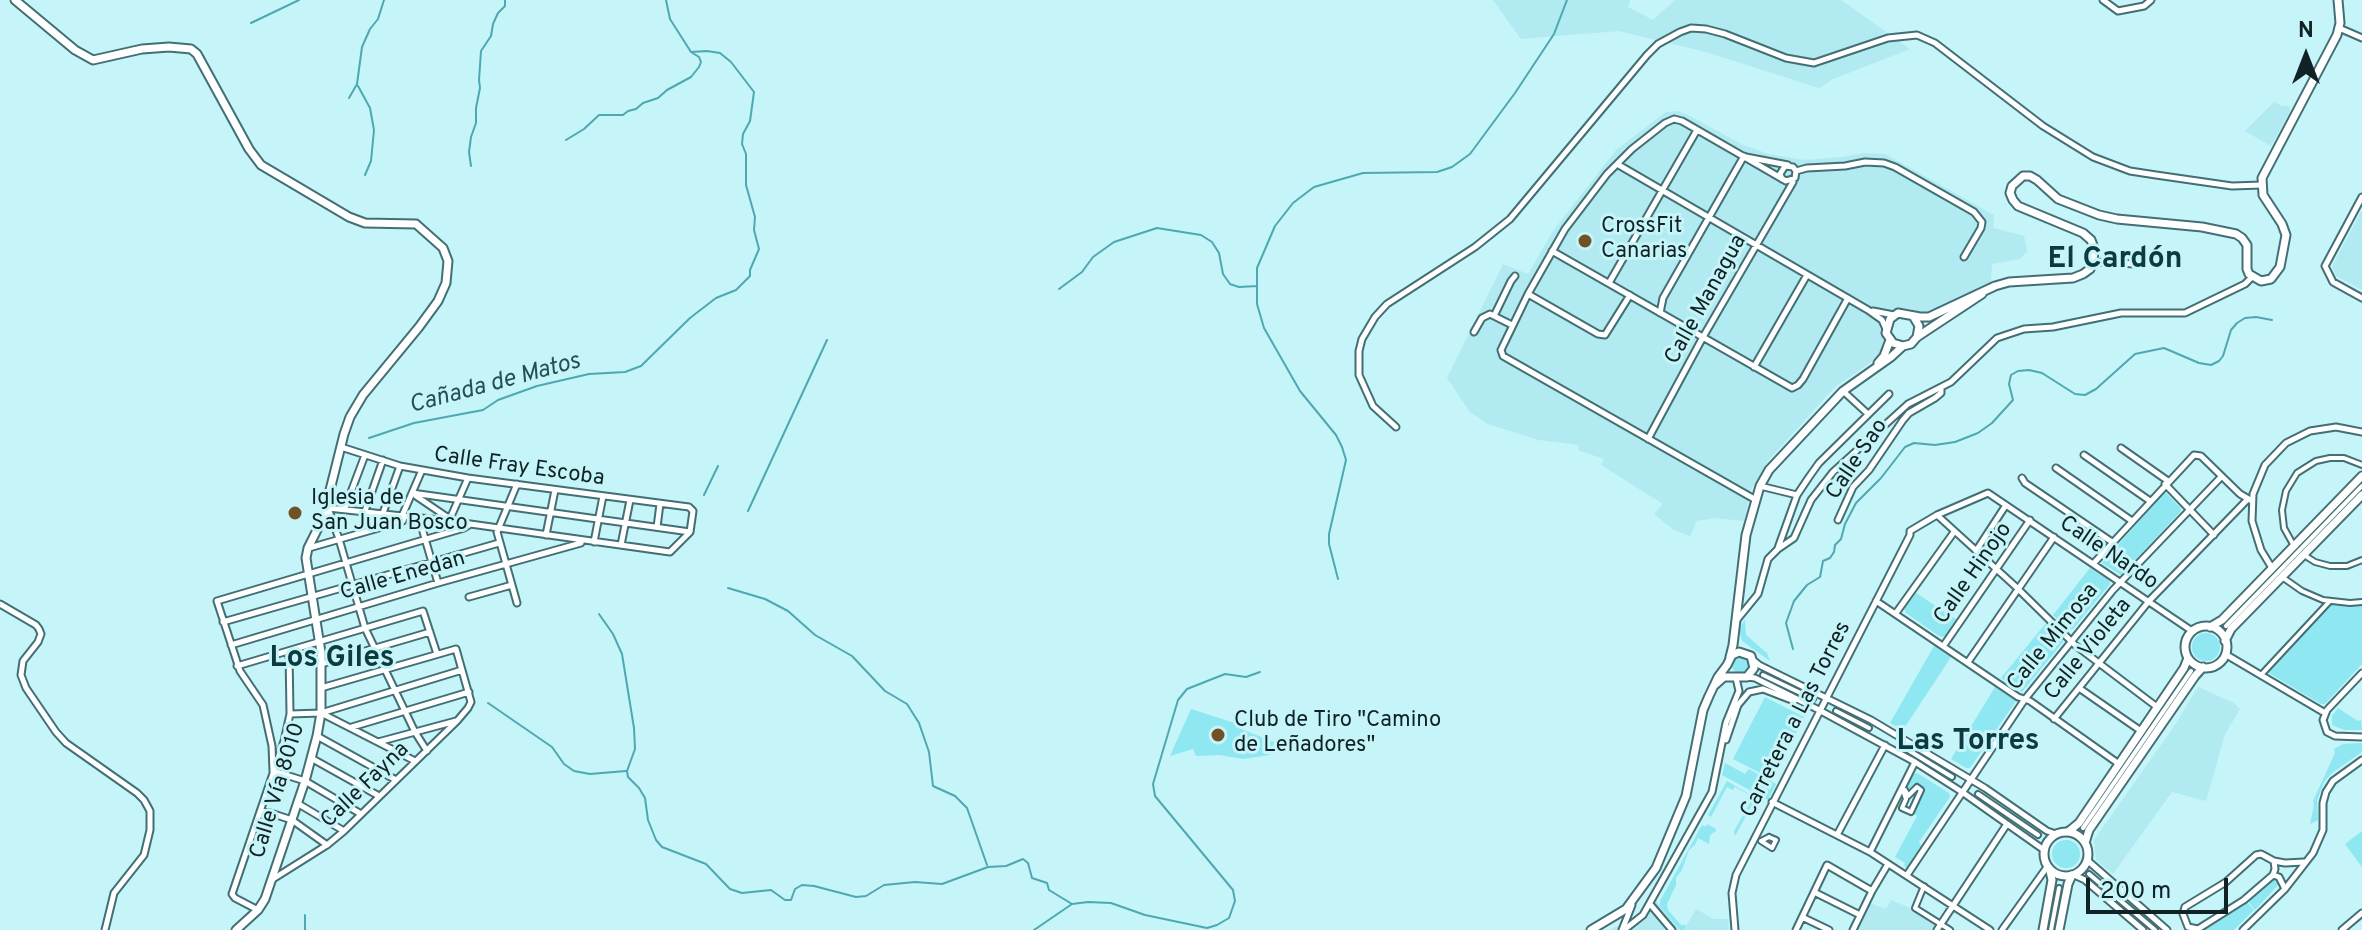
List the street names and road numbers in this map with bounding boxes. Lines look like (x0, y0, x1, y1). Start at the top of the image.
street label: Calle Managua (1661, 231, 1753, 369)
street label: Calle Sao (1821, 415, 1895, 505)
street label: Calle Fray Escoba (432, 443, 606, 493)
street label: Calle Nardo (2053, 511, 2163, 597)
street label: Calle Hinojo (1929, 518, 2019, 630)
street label: Calle Enedan (337, 547, 469, 607)
street label: Calle Mimosa (2003, 579, 2105, 697)
street label: Calle Violeta (2040, 594, 2138, 706)
street label: Carretera a Las Torres (1736, 617, 1858, 823)
street label: Calle Vía 8010 (246, 720, 312, 862)
street label: Calle Fayna (316, 737, 416, 835)

